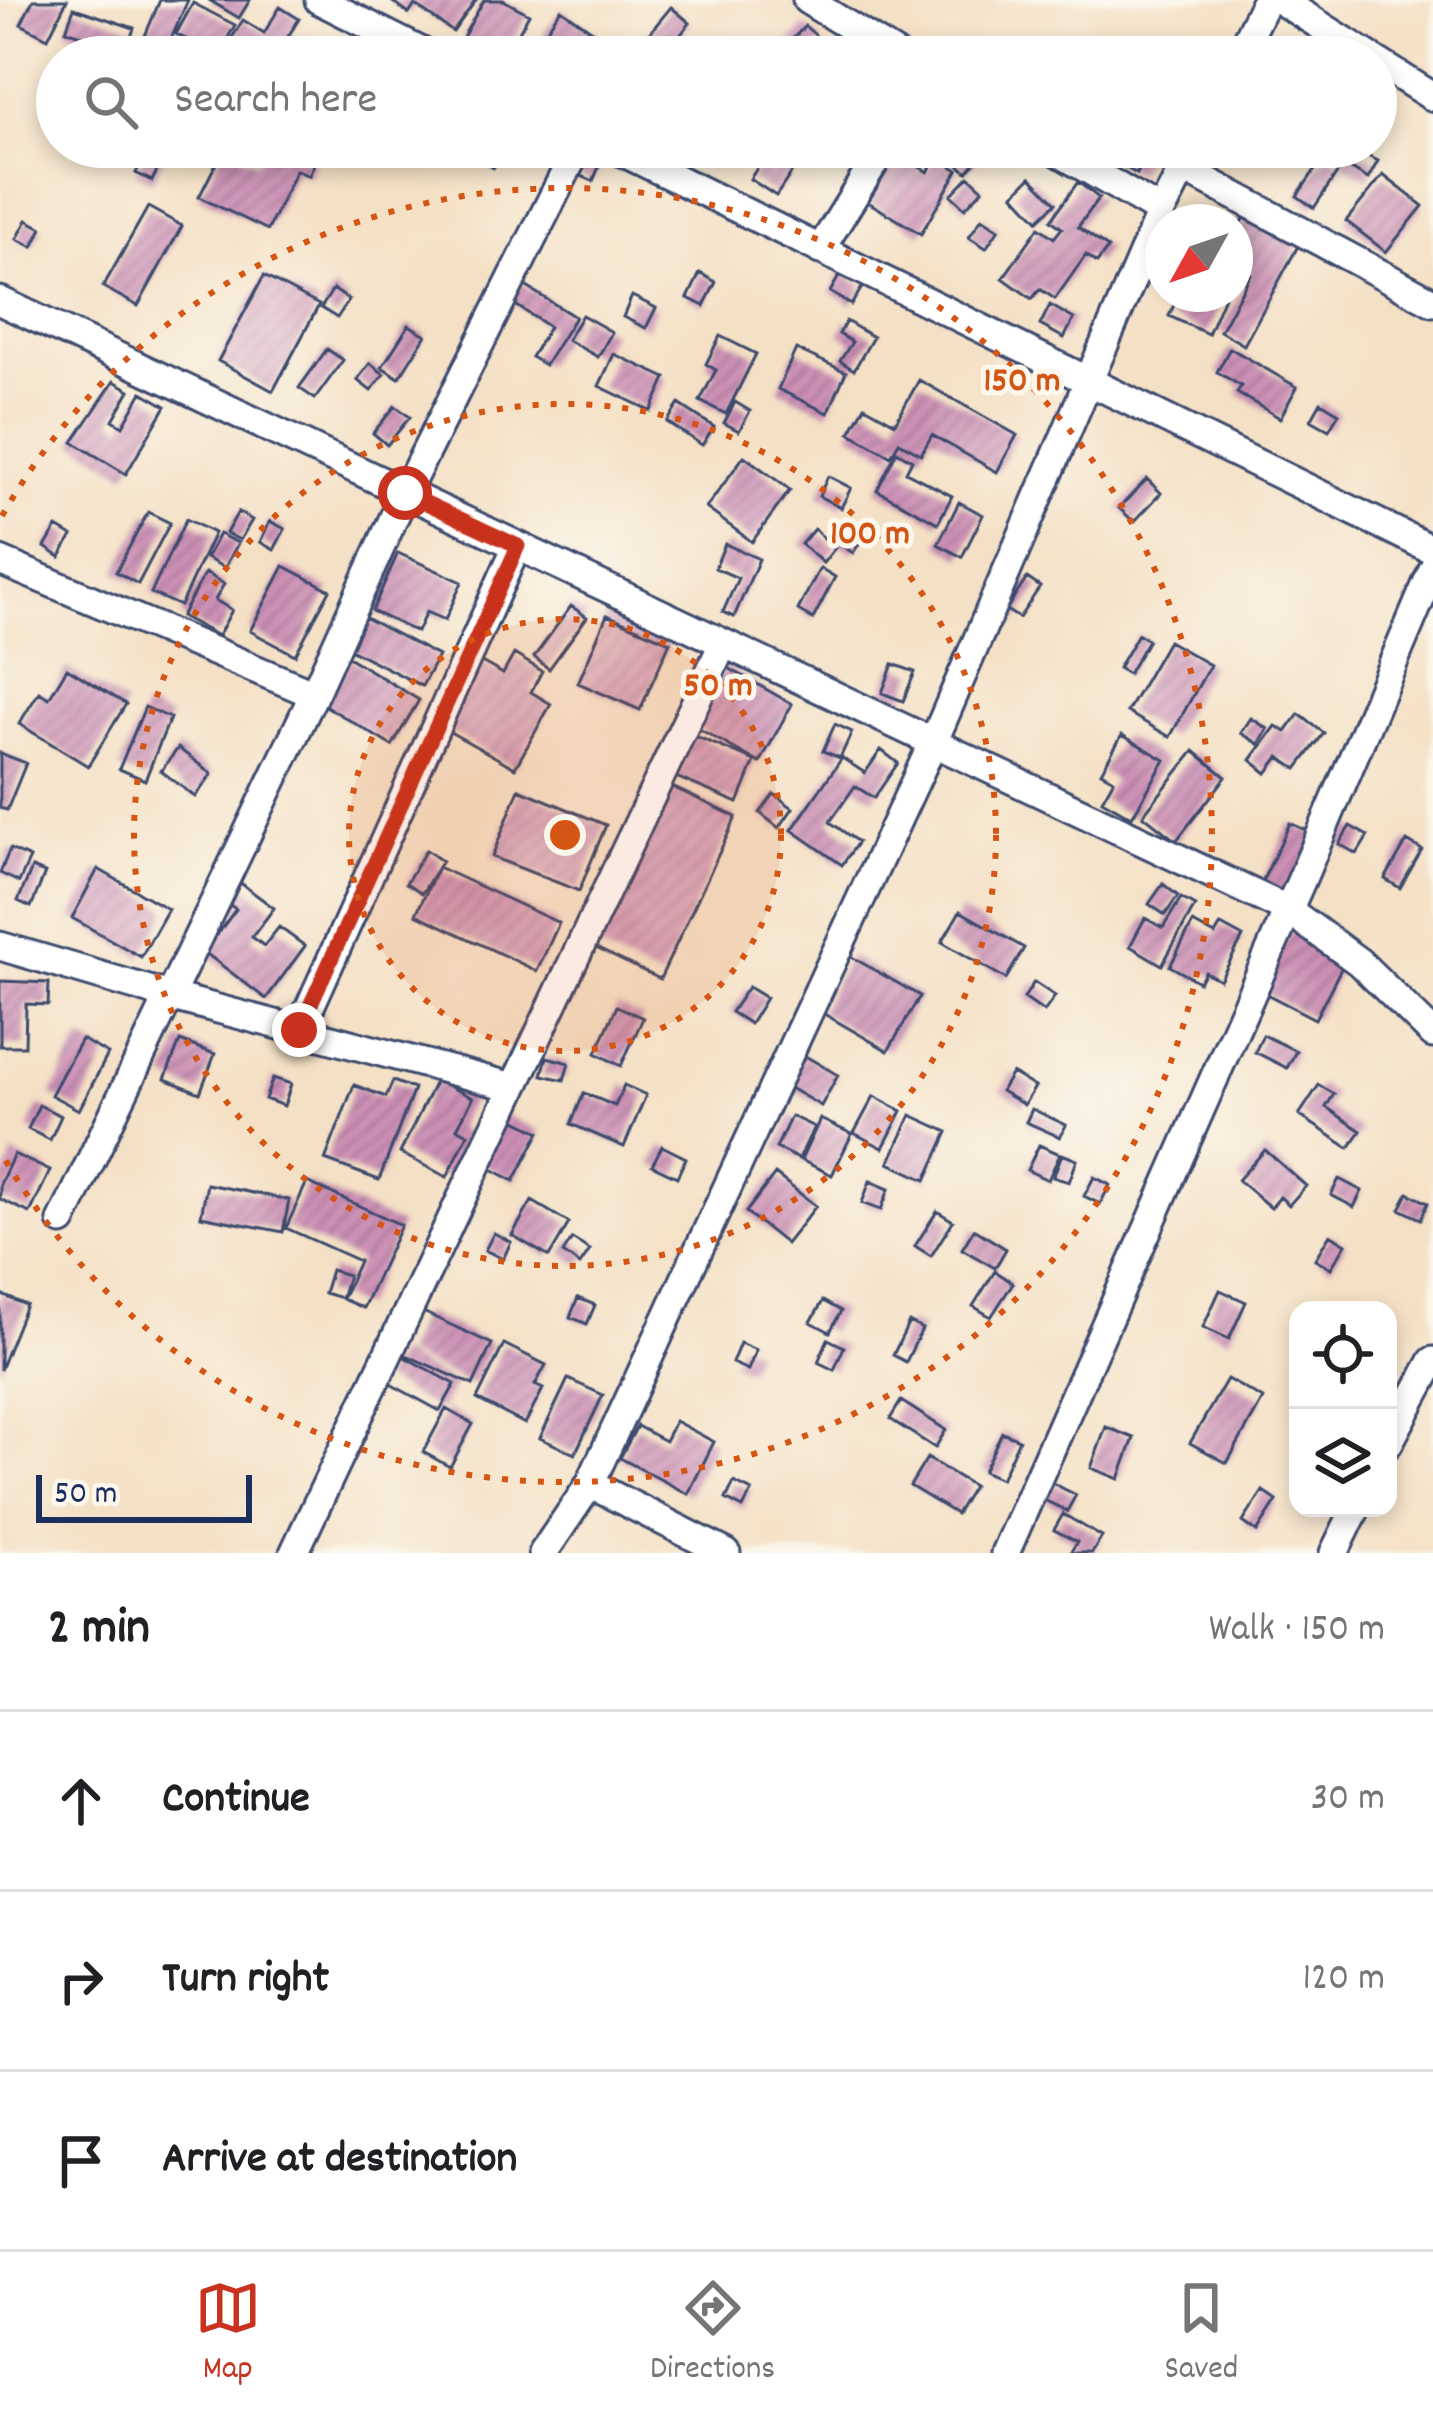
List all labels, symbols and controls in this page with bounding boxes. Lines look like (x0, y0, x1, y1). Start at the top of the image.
search box (36, 36, 1397, 168)
icon: search (78, 69, 144, 135)
text: Search here (174, 70, 377, 134)
north arrow (1145, 204, 1253, 312)
text: 150 m (983, 357, 1061, 409)
route start (378, 466, 432, 520)
text: 100 m (830, 510, 910, 562)
text: 50 m (683, 662, 753, 714)
centre of rings (544, 814, 586, 856)
route end (272, 1003, 326, 1057)
map controls (1289, 1301, 1397, 1517)
button: locate (1289, 1301, 1397, 1409)
button: layers (1289, 1409, 1397, 1517)
scale bar (36, 1469, 252, 1522)
text: 50 m (54, 1472, 118, 1519)
text: 2 min (48, 1595, 150, 1667)
text: Walk · 150 m (1209, 1604, 1385, 1659)
icon: ahead (48, 1768, 114, 1834)
text: Continue (162, 1769, 310, 1833)
text: 30 m (1311, 1773, 1385, 1828)
icon: right (48, 1948, 114, 2014)
text: Turn right (162, 1949, 329, 2013)
text: 120 m (1302, 1953, 1385, 2008)
icon: arrive (48, 2128, 114, 2194)
text: Arrive at destination (162, 2129, 517, 2193)
tab: Map (195, 2275, 261, 2394)
tab: Directions (650, 2275, 775, 2394)
tab: Saved (1165, 2275, 1238, 2394)

